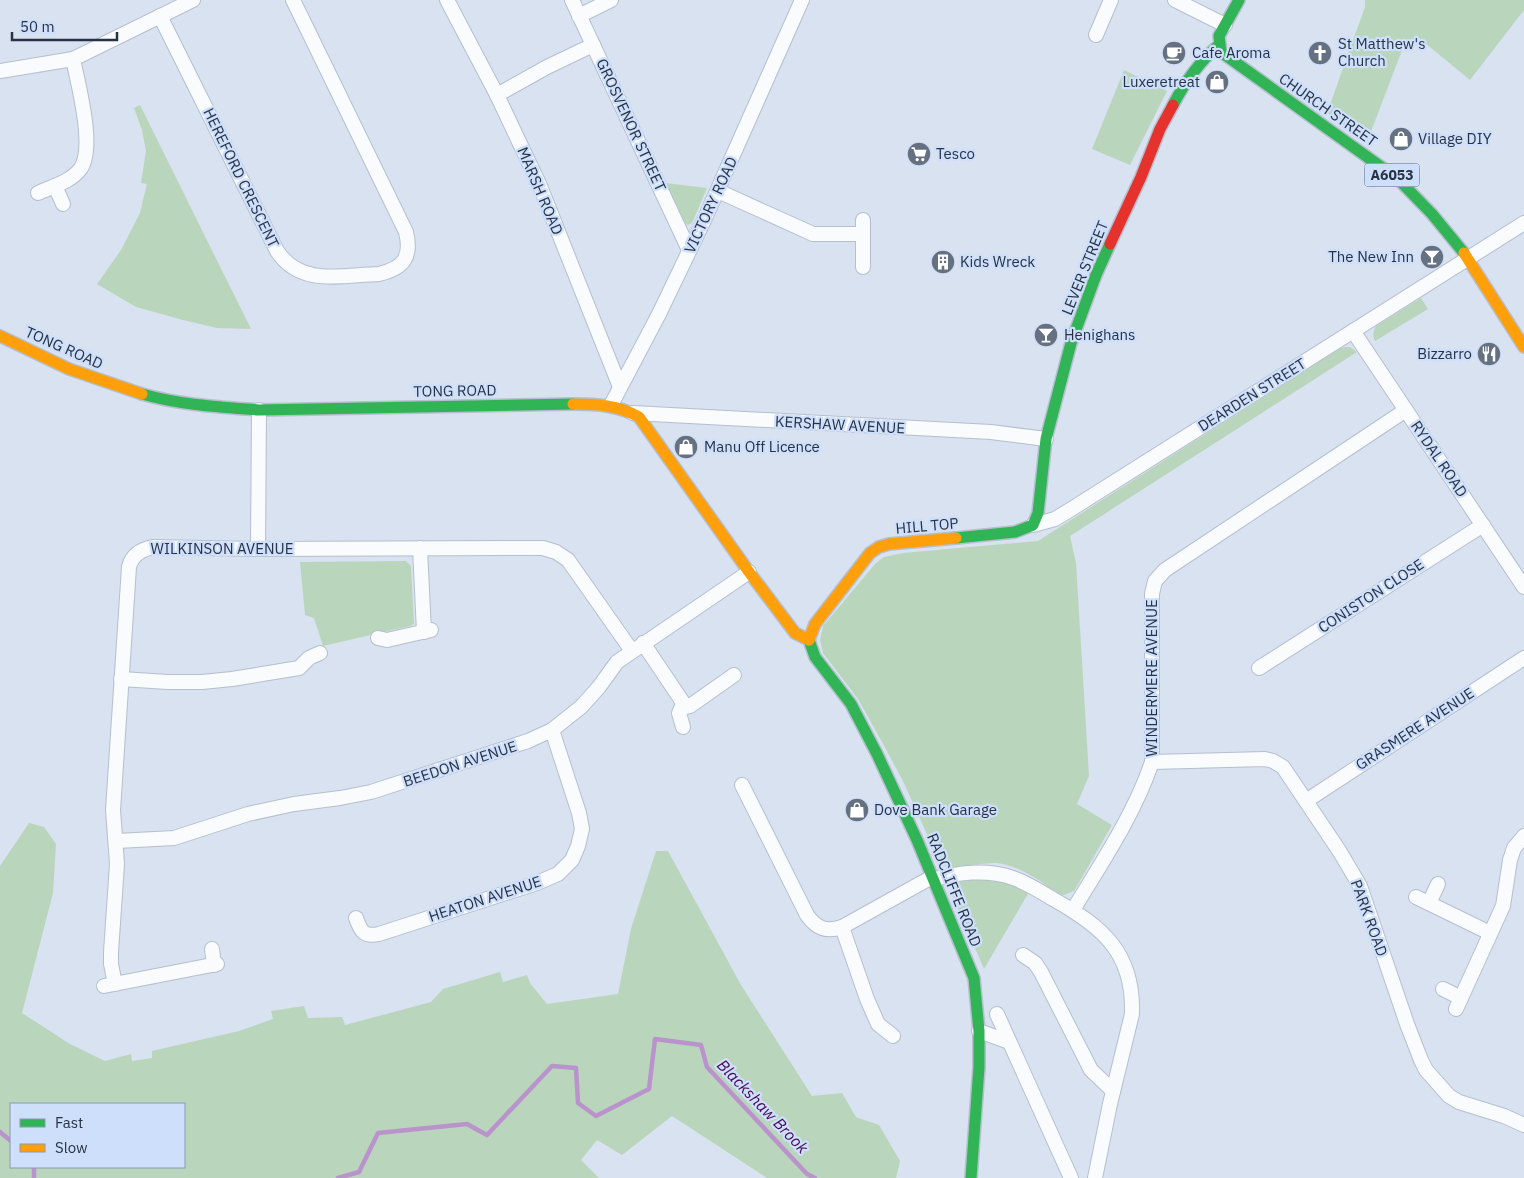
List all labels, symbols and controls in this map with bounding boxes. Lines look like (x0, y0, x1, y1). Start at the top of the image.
scale bar (12, 10, 118, 42)
text: 50 m (20, 17, 55, 36)
place label: St Matthew's Church (1338, 34, 1426, 70)
cafe icon: Cafe Aroma (1161, 40, 1187, 66)
church icon: St Matthew's Church (1307, 40, 1333, 66)
place label: Cafe Aroma (1192, 43, 1270, 62)
street label: GROSVENOR STREET (592, 55, 671, 195)
shop icon: Luxeretreat (1204, 69, 1230, 95)
street label: CHURCH STREET (1275, 69, 1381, 151)
place label: Luxeretreat (1123, 72, 1200, 91)
street label: HEREFORD CRESCENT (199, 105, 284, 251)
shop icon: Village DIY (1388, 126, 1414, 152)
place label: Village DIY (1418, 129, 1492, 148)
supermarket icon: Tesco (906, 141, 932, 167)
street label: MARSH ROAD (513, 144, 568, 238)
place label: Tesco (936, 144, 975, 163)
street label: VICTORY ROAD (680, 153, 741, 256)
road number: A6053 (1364, 164, 1420, 186)
street label: LEVER STREET (1057, 218, 1112, 318)
bar icon: The New Inn (1419, 244, 1445, 270)
place label: The New Inn (1328, 247, 1414, 266)
building icon: Kids Wreck (930, 249, 956, 275)
place label: Kids Wreck (960, 252, 1035, 271)
street label: TONG ROAD (22, 322, 106, 373)
bar icon: Henighans (1033, 322, 1059, 348)
place label: Henighans (1064, 325, 1135, 344)
restaurant icon: Bizzarro (1476, 341, 1502, 367)
place label: Bizzarro (1417, 344, 1472, 363)
street label: DEARDEN STREET (1194, 354, 1310, 435)
street label: TONG ROAD (413, 380, 497, 401)
street label: KERSHAW AVENUE (775, 412, 905, 437)
street label: RYDAL ROAD (1407, 417, 1472, 501)
shop icon: Manu Off Licence (673, 434, 699, 460)
place label: Manu Off Licence (704, 437, 820, 456)
street label: HILL TOP (895, 513, 959, 538)
street label: WILKINSON AVENUE (151, 539, 293, 558)
street label: CONISTON CLOSE (1314, 554, 1427, 637)
street label: WINDERMERE AVENUE (1142, 599, 1161, 757)
street label: GRASMERE AVENUE (1352, 683, 1478, 774)
street label: BEEDON AVENUE (401, 736, 519, 791)
shop icon: Dove Bank Garage (844, 797, 870, 823)
place label: Dove Bank Garage (874, 800, 997, 819)
street label: RADCLIFFE ROAD (923, 830, 986, 949)
street label: HEATON AVENUE (426, 871, 544, 926)
street label: PARK ROAD (1347, 877, 1392, 959)
water label: Blackshaw Brook (713, 1055, 813, 1158)
legend (10, 1103, 185, 1168)
text: Fast (55, 1113, 83, 1132)
text: Slow (55, 1138, 88, 1157)

